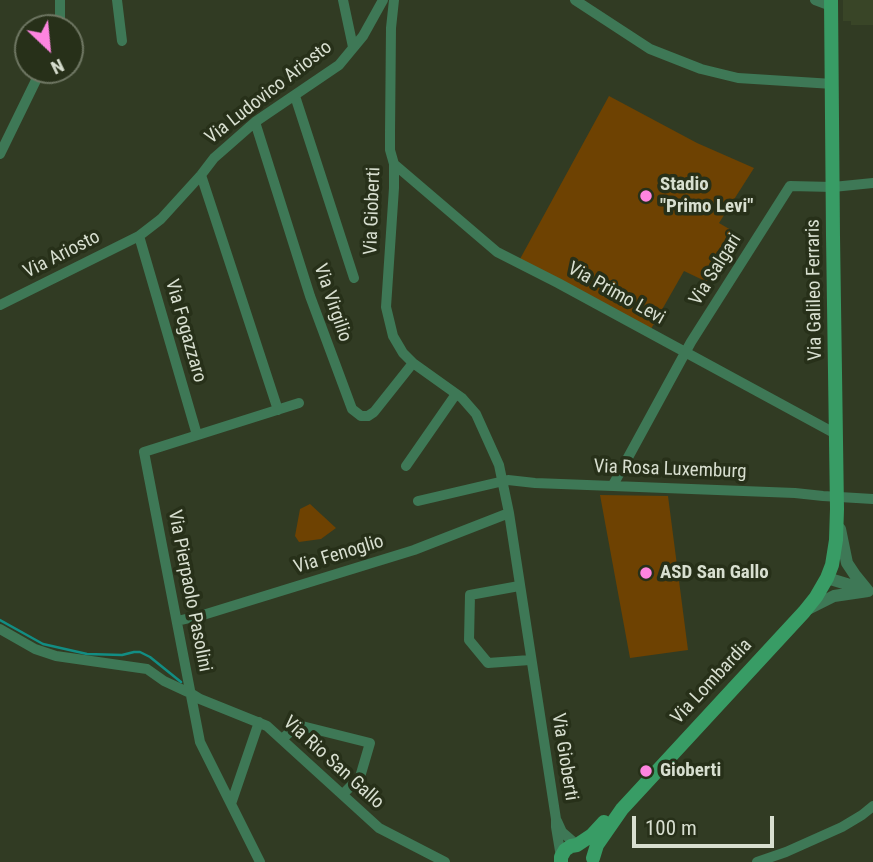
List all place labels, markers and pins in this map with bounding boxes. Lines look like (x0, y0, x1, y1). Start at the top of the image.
place label: Stadio "Primo Levi" (660, 174, 753, 218)
marker: Stadio "Primo Levi" (638, 188, 654, 204)
place label: ASD San Gallo (660, 562, 769, 584)
marker: ASD San Gallo (638, 565, 654, 581)
place label: Gioberti (660, 760, 721, 782)
marker: Gioberti (638, 763, 654, 779)

